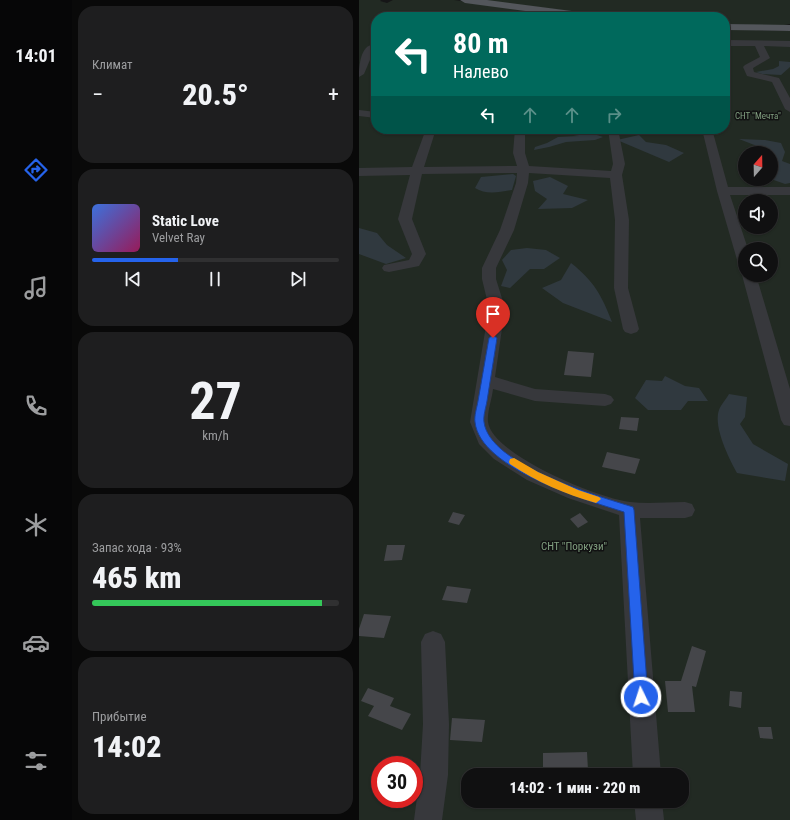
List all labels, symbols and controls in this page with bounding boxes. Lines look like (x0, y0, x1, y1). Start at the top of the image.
text: 80 m (453, 27, 509, 60)
icon: left (387, 28, 439, 80)
text: 14:01 (15, 45, 57, 66)
text: Климат (92, 57, 133, 72)
text: Налево (453, 61, 509, 82)
text: 20.5° (182, 77, 249, 112)
text: − (92, 82, 103, 107)
text: + (328, 82, 339, 107)
icon: left (477, 104, 499, 126)
icon: ahead (519, 104, 541, 126)
icon: ahead (561, 104, 583, 126)
icon: right (603, 104, 625, 126)
park label: СНТ "Мечта" (735, 111, 781, 121)
north arrow (738, 146, 778, 186)
map controls (738, 146, 778, 282)
icon: directions (22, 156, 50, 184)
button: sound (738, 194, 778, 234)
text: Static Love (152, 212, 219, 230)
text: Velvet Ray (152, 230, 205, 245)
button: search (738, 242, 778, 282)
icon: previous (122, 268, 144, 290)
icon: pause (204, 268, 226, 290)
icon: next (287, 268, 309, 290)
icon: music (22, 274, 50, 302)
pin (476, 297, 510, 338)
icon: arrive (482, 303, 504, 325)
text: 27 (189, 371, 242, 432)
icon: phone (22, 392, 50, 420)
text: km/h (202, 428, 229, 443)
icon: climate (22, 511, 50, 539)
text: Запас хода · 93% (92, 540, 182, 555)
park label: СНТ "Поркузи" (541, 540, 607, 553)
text: 465 km (92, 560, 181, 595)
icon: car (22, 629, 50, 657)
position arrow (620, 676, 662, 718)
text: Прибытие (92, 709, 147, 724)
text: 14:02 (92, 729, 161, 764)
icon: filters (22, 747, 50, 775)
speed limit sign: 30 (371, 756, 423, 808)
text: 14:02 · 1 мин · 220 m (510, 779, 640, 797)

